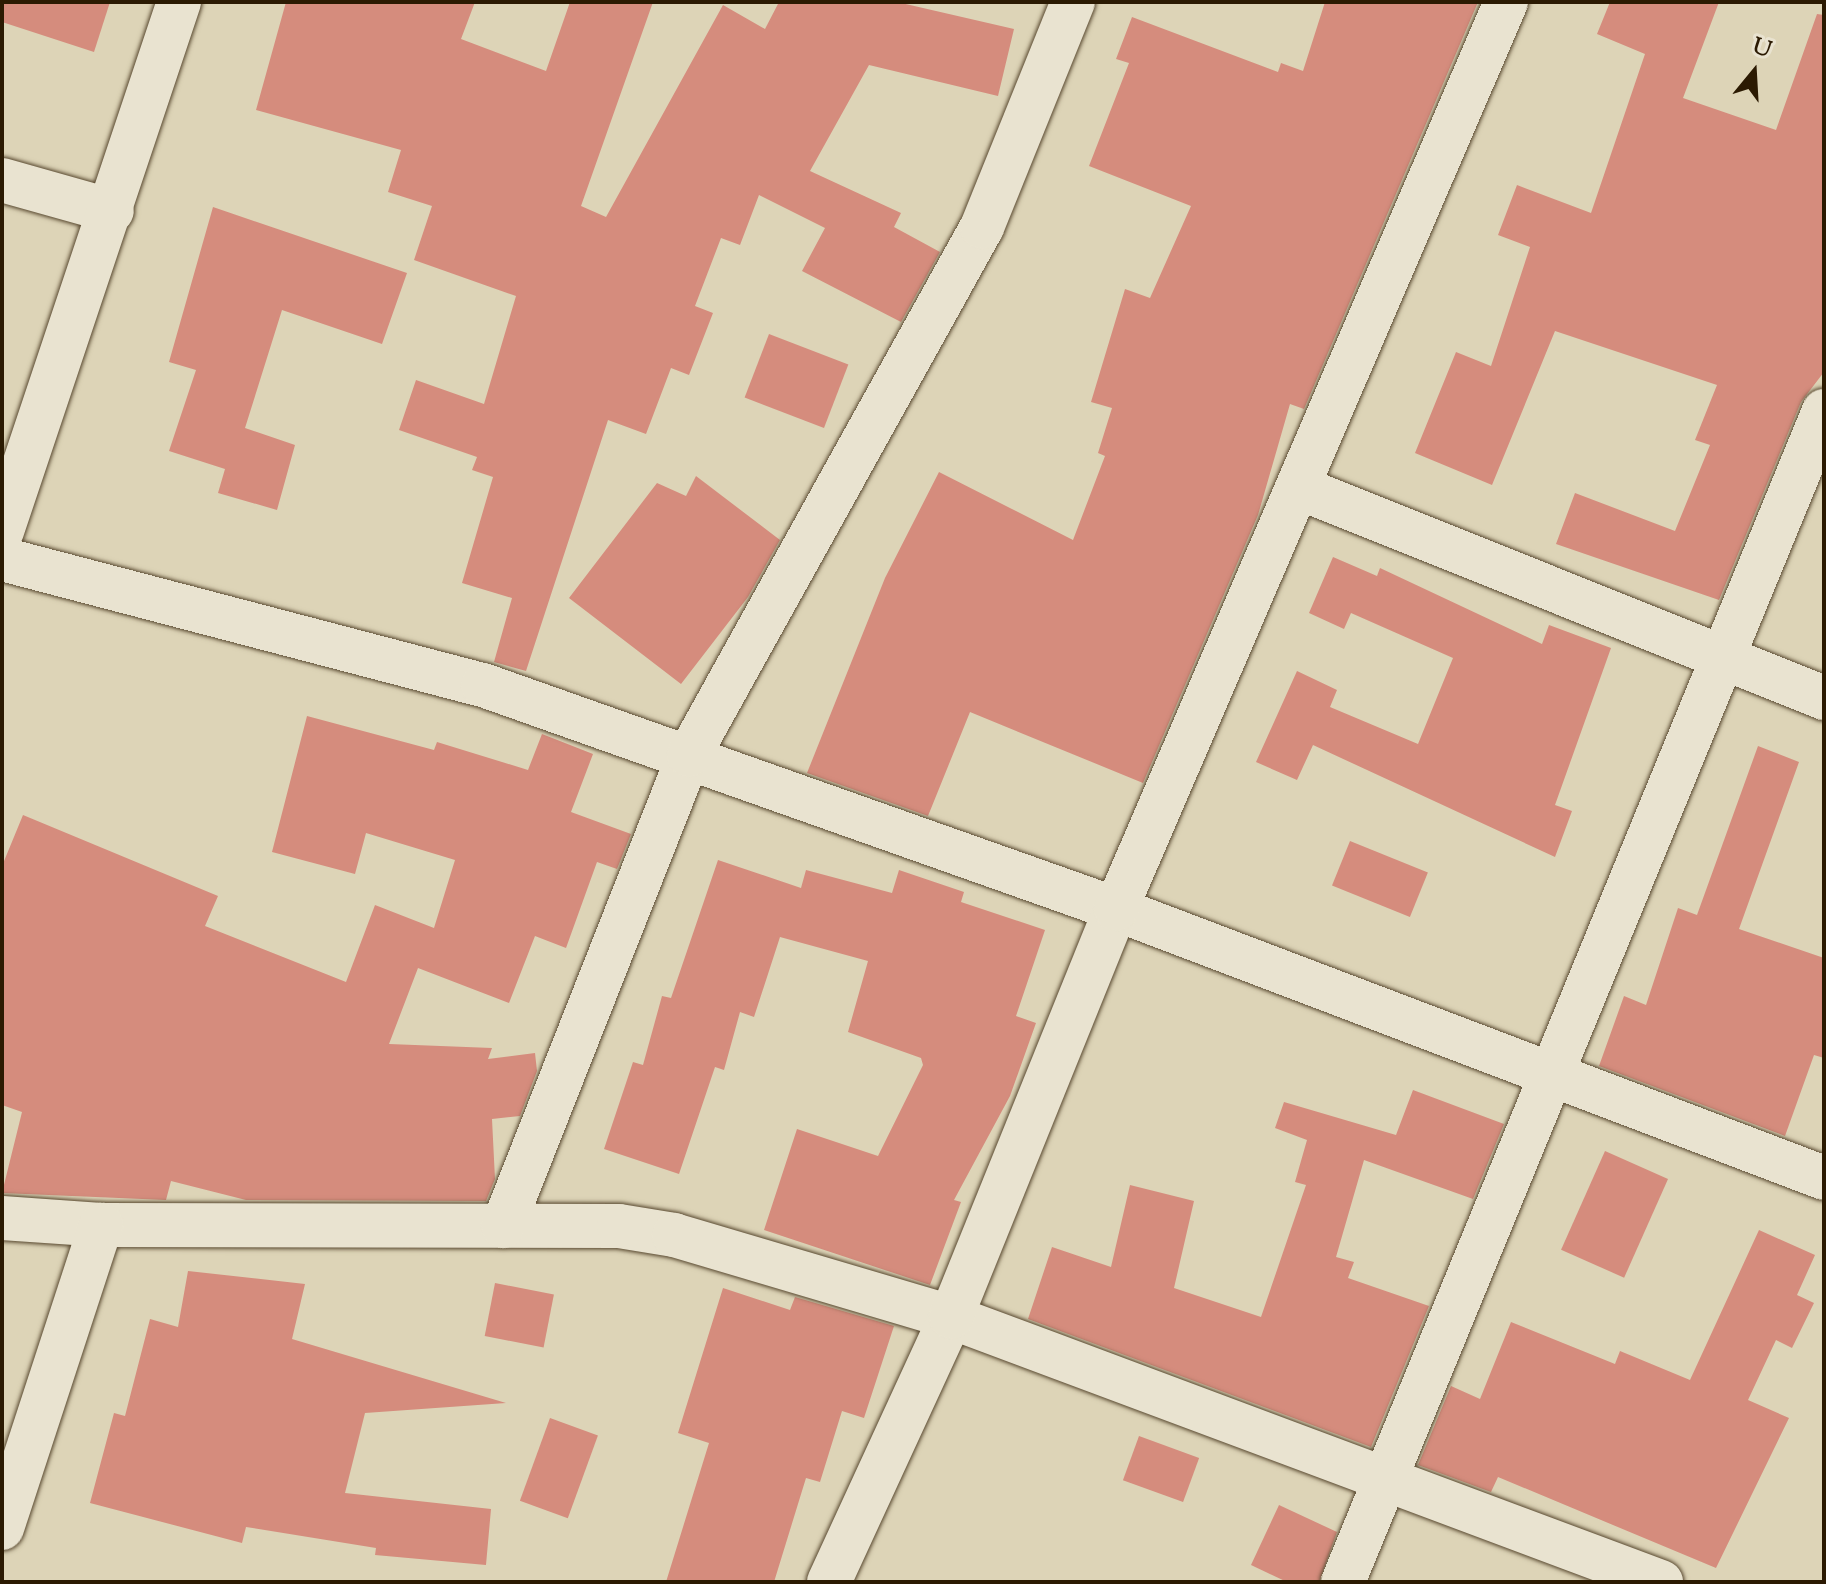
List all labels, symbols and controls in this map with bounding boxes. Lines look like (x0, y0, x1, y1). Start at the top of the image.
text: U (1748, 31, 1775, 67)
north arrow (1714, 32, 1794, 112)

